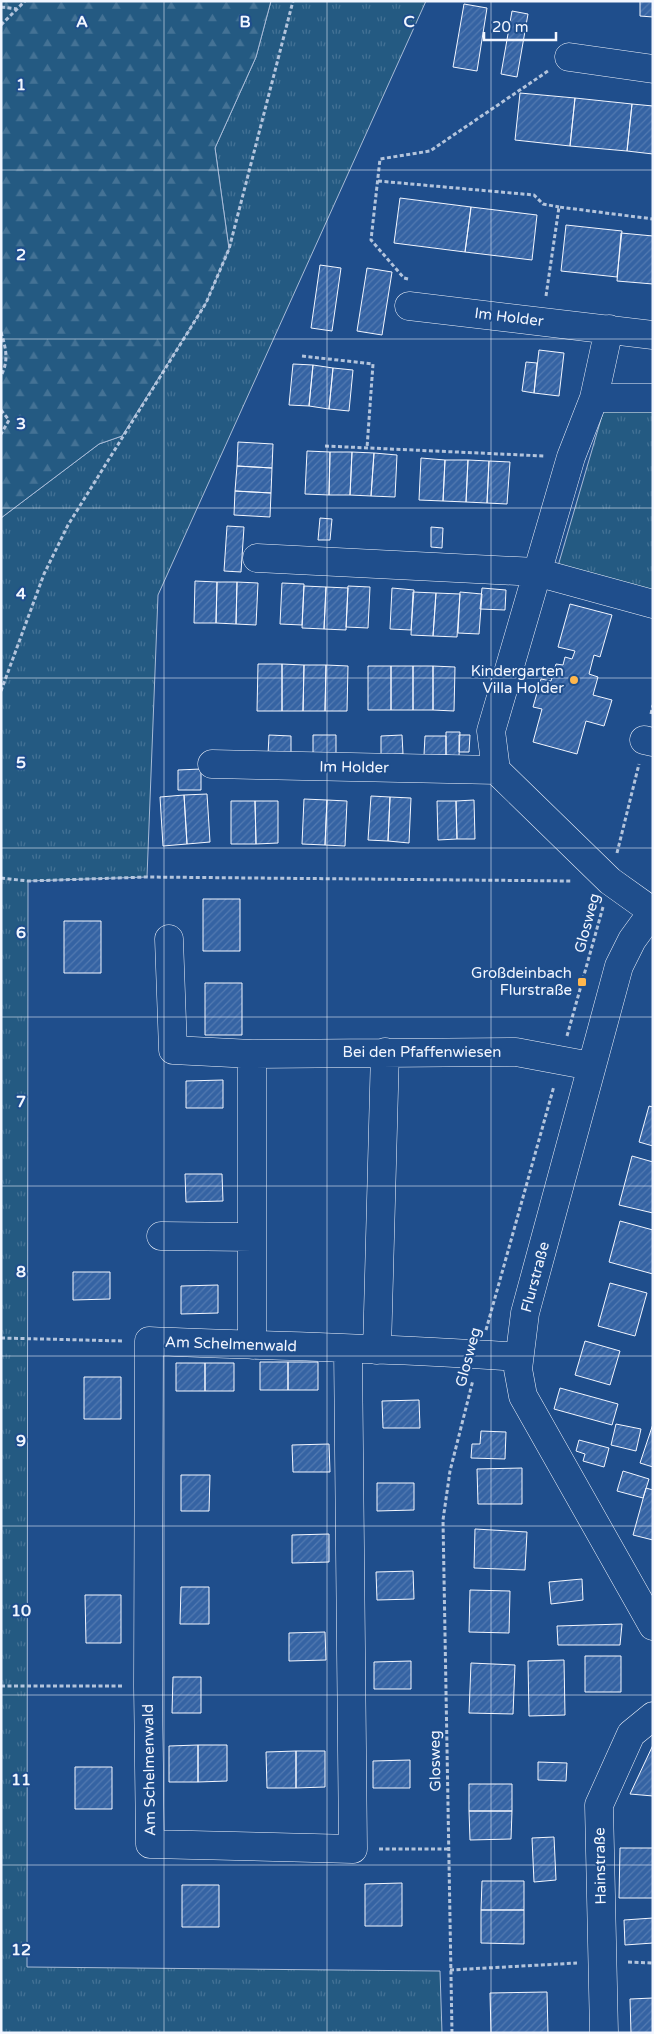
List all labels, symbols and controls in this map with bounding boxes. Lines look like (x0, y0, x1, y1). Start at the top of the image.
scale bar (484, 10, 556, 42)
text: A (76, 12, 88, 32)
text: B (239, 12, 251, 32)
text: C (403, 12, 415, 32)
text: 20 m (492, 18, 529, 36)
text: 1 (16, 75, 26, 95)
text: 2 (16, 245, 26, 265)
street label: Im Holder (473, 304, 545, 330)
text: 3 (16, 414, 26, 434)
text: 4 (16, 584, 26, 604)
place label: Kindergarten Villa Holder (471, 662, 564, 697)
marker: Kindergarten Villa Holder (568, 674, 580, 686)
text: 5 (16, 753, 26, 773)
street label: Im Holder (319, 757, 389, 777)
street label: Glosweg (570, 891, 604, 955)
text: 6 (16, 923, 26, 943)
place label: Großdeinbach Flurstraße (471, 964, 572, 999)
marker: Großdeinbach Flurstraße (576, 976, 588, 988)
street label: Bei den Pfaffenwiesen (343, 1043, 501, 1061)
text: 7 (16, 1092, 26, 1112)
street label: Flurstraße (517, 1240, 553, 1314)
text: 8 (16, 1262, 26, 1282)
street label: Glosweg (451, 1325, 485, 1389)
street label: Am Schelmenwald (165, 1333, 297, 1355)
text: 9 (16, 1431, 26, 1451)
text: 10 (11, 1601, 31, 1621)
street label: Am Schelmenwald (139, 1704, 159, 1836)
street label: Glosweg (425, 1730, 445, 1792)
text: 11 (11, 1770, 31, 1790)
street label: Hainstraße (590, 1827, 610, 1905)
text: 12 (11, 1940, 31, 1960)

